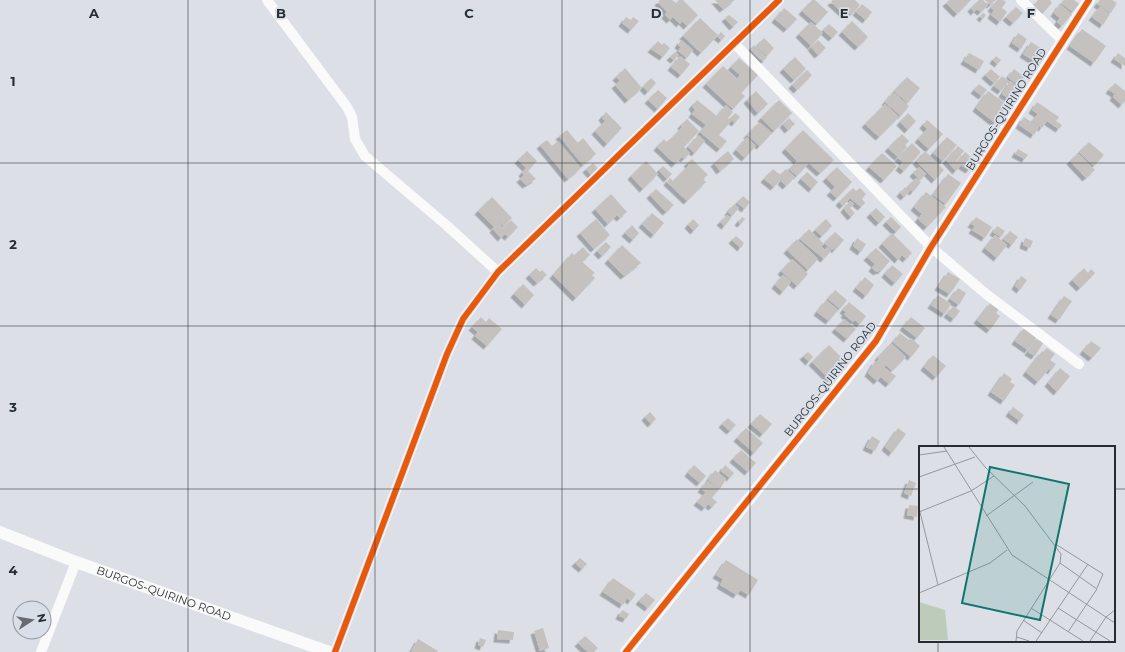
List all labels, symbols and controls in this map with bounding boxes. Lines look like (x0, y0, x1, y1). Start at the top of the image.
text: A (88, 5, 100, 21)
text: B (276, 5, 286, 21)
text: C (464, 5, 474, 21)
text: D (651, 5, 662, 21)
text: E (840, 5, 849, 21)
text: F (1027, 5, 1035, 21)
street label: BURGOS-QUIRINO ROAD (963, 45, 1049, 173)
text: 1 (10, 73, 16, 89)
text: 2 (9, 236, 17, 252)
street label: BURGOS-QUIRINO ROAD (781, 319, 879, 439)
text: 3 (8, 399, 17, 415)
inset map (919, 446, 1115, 642)
text: 4 (9, 562, 18, 578)
street label: BURGOS-QUIRINO ROAD (95, 563, 233, 624)
north arrow (12, 600, 52, 640)
text: N (34, 612, 50, 624)

